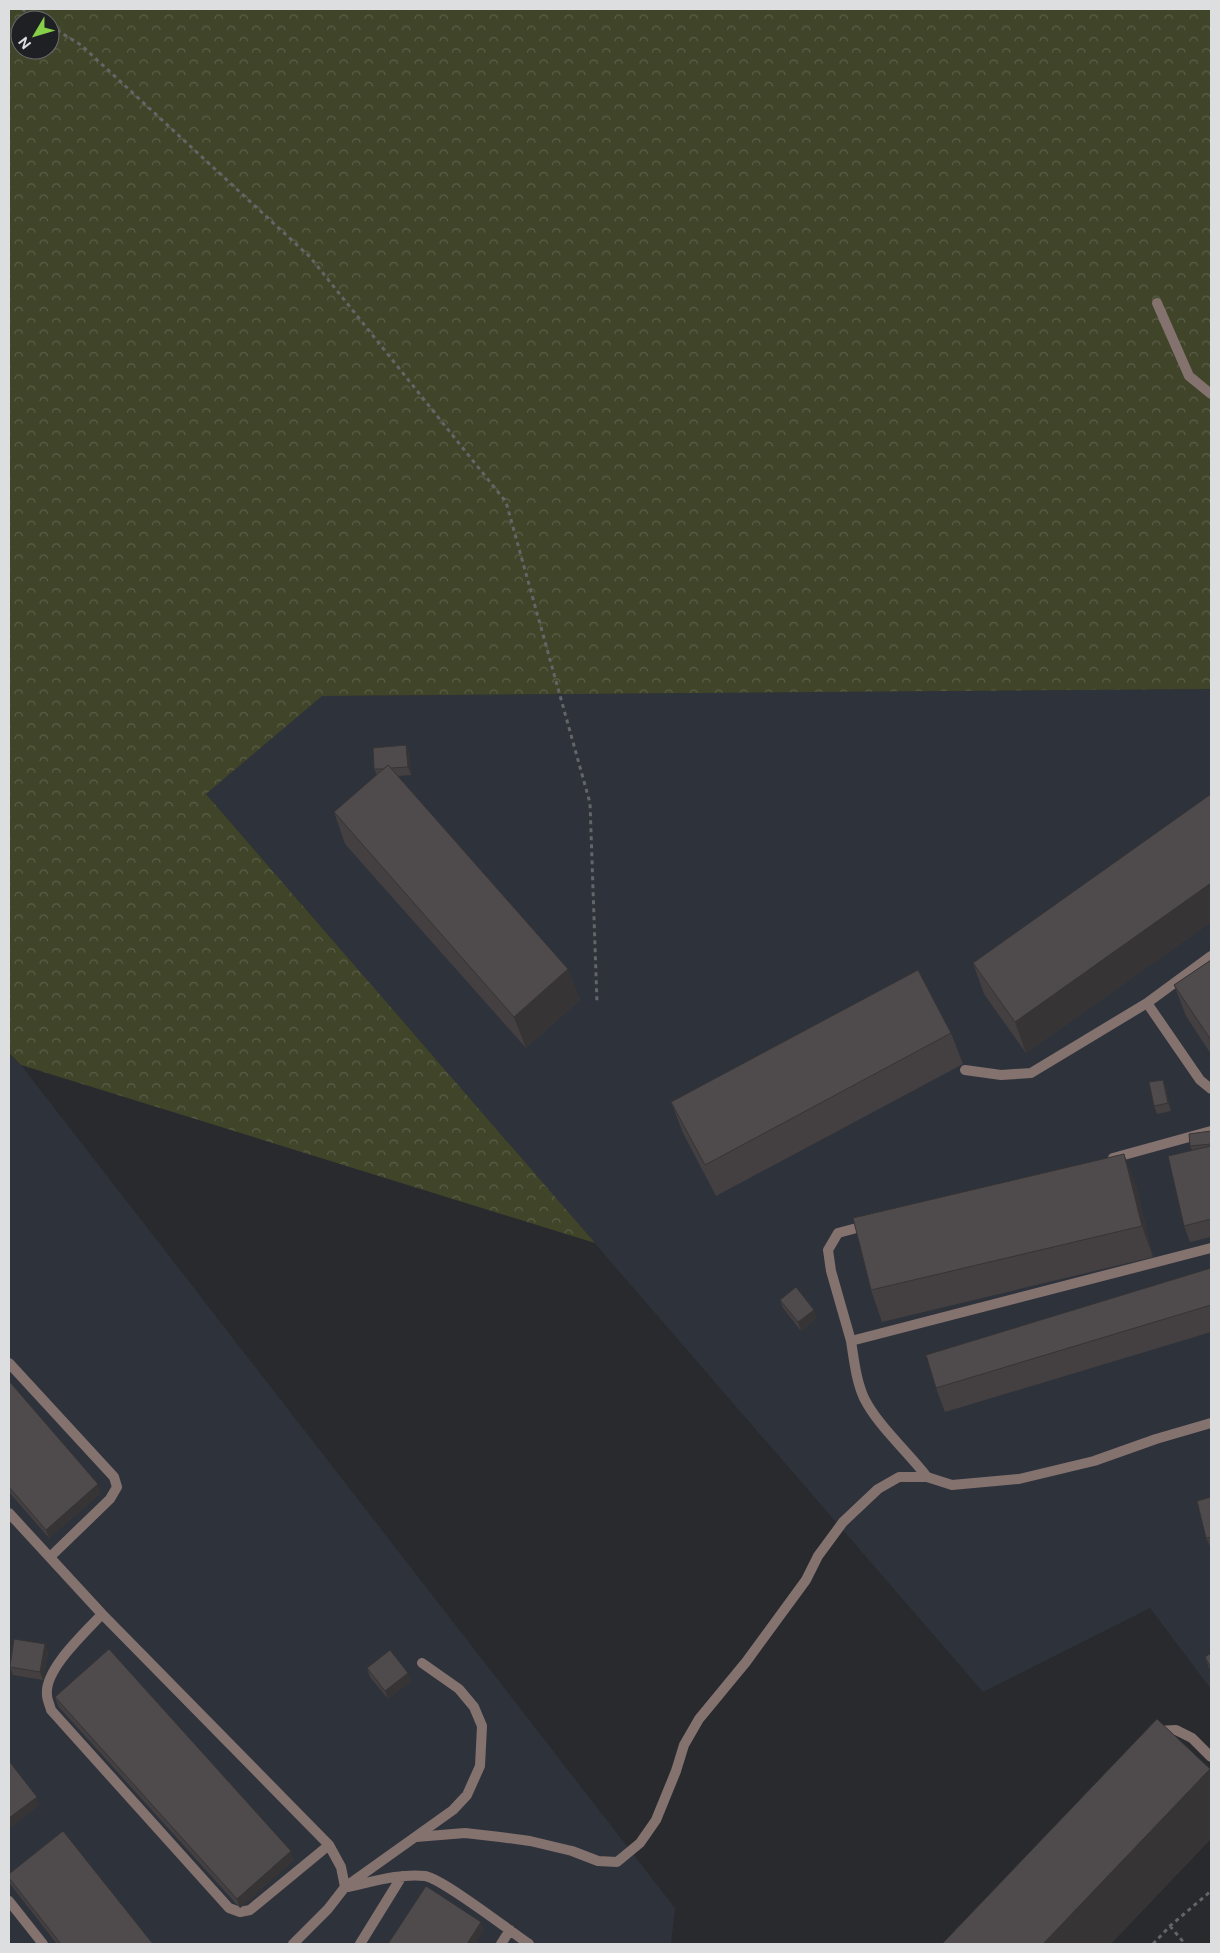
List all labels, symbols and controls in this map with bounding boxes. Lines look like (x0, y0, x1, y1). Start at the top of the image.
north arrow (10, 10, 60, 60)
text: N (15, 34, 34, 52)

